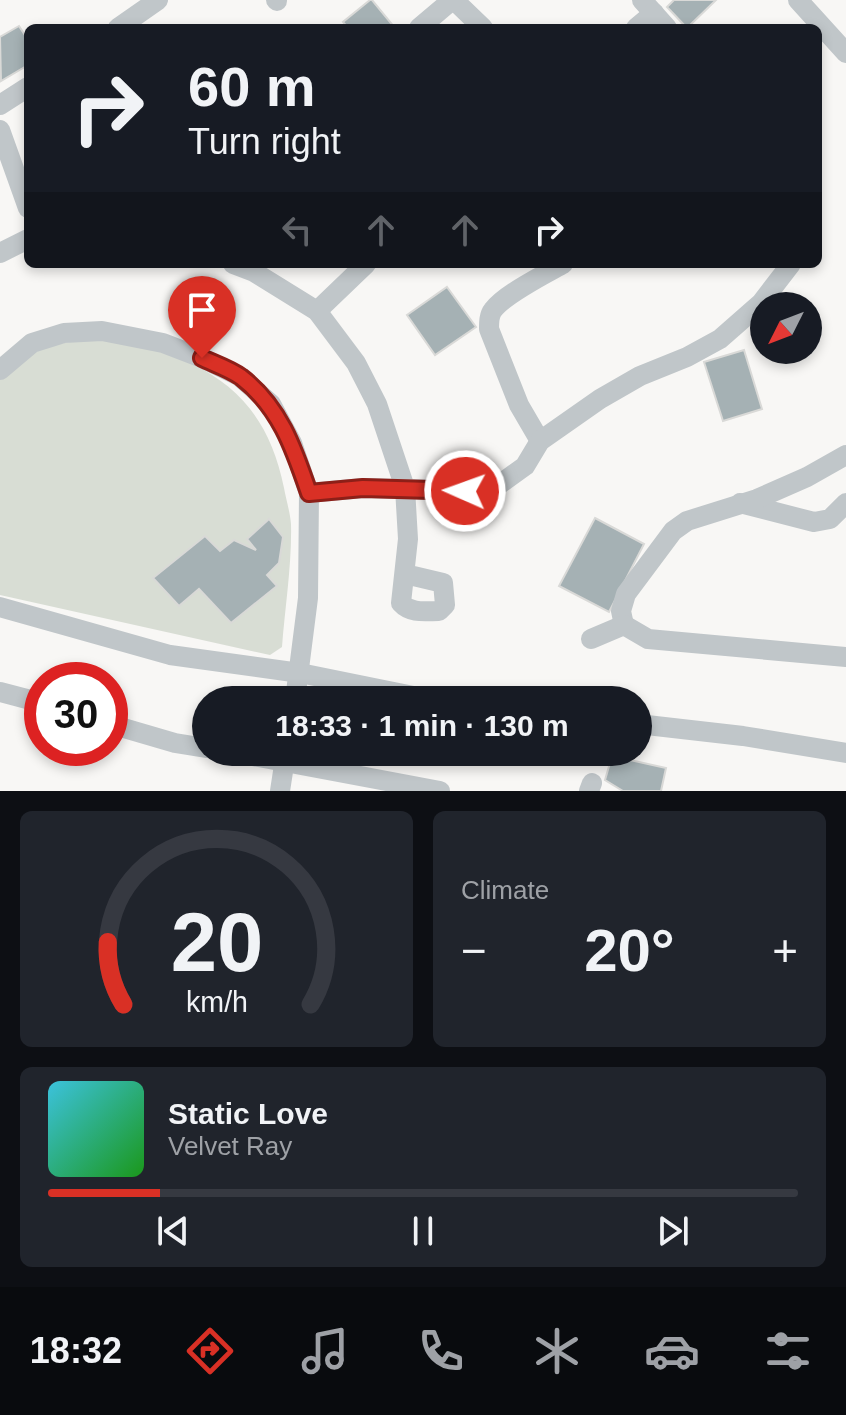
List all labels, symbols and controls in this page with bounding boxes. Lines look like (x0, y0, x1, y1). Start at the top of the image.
text: 60 m (188, 55, 316, 118)
icon: right (56, 56, 160, 160)
text: Turn right (188, 121, 341, 162)
icon: left (275, 208, 319, 252)
icon: ahead (359, 208, 403, 252)
icon: ahead (443, 208, 487, 252)
icon: right (527, 208, 571, 252)
pin (168, 276, 236, 358)
icon: arrive (180, 288, 224, 332)
north arrow (750, 292, 822, 364)
map controls (750, 292, 822, 364)
position arrow (423, 449, 507, 533)
speed limit sign: 30 (24, 662, 128, 766)
text: 18:33 · 1 min · 130 m (275, 709, 569, 742)
text: Climate (461, 875, 549, 905)
text: 20 (170, 896, 263, 989)
text: 20° (584, 917, 675, 984)
text: − (461, 926, 487, 975)
text: + (772, 926, 798, 975)
text: km/h (186, 986, 247, 1018)
text: Static Love (168, 1097, 328, 1130)
text: Velvet Ray (168, 1131, 292, 1161)
icon: previous (151, 1209, 195, 1253)
icon: pause (401, 1209, 445, 1253)
icon: next (651, 1209, 695, 1253)
icon: directions (182, 1323, 238, 1379)
icon: music (297, 1323, 353, 1379)
icon: phone (413, 1323, 469, 1379)
icon: climate (529, 1323, 585, 1379)
icon: car (644, 1323, 700, 1379)
icon: filters (760, 1323, 816, 1379)
text: 18:32 (30, 1330, 122, 1371)

